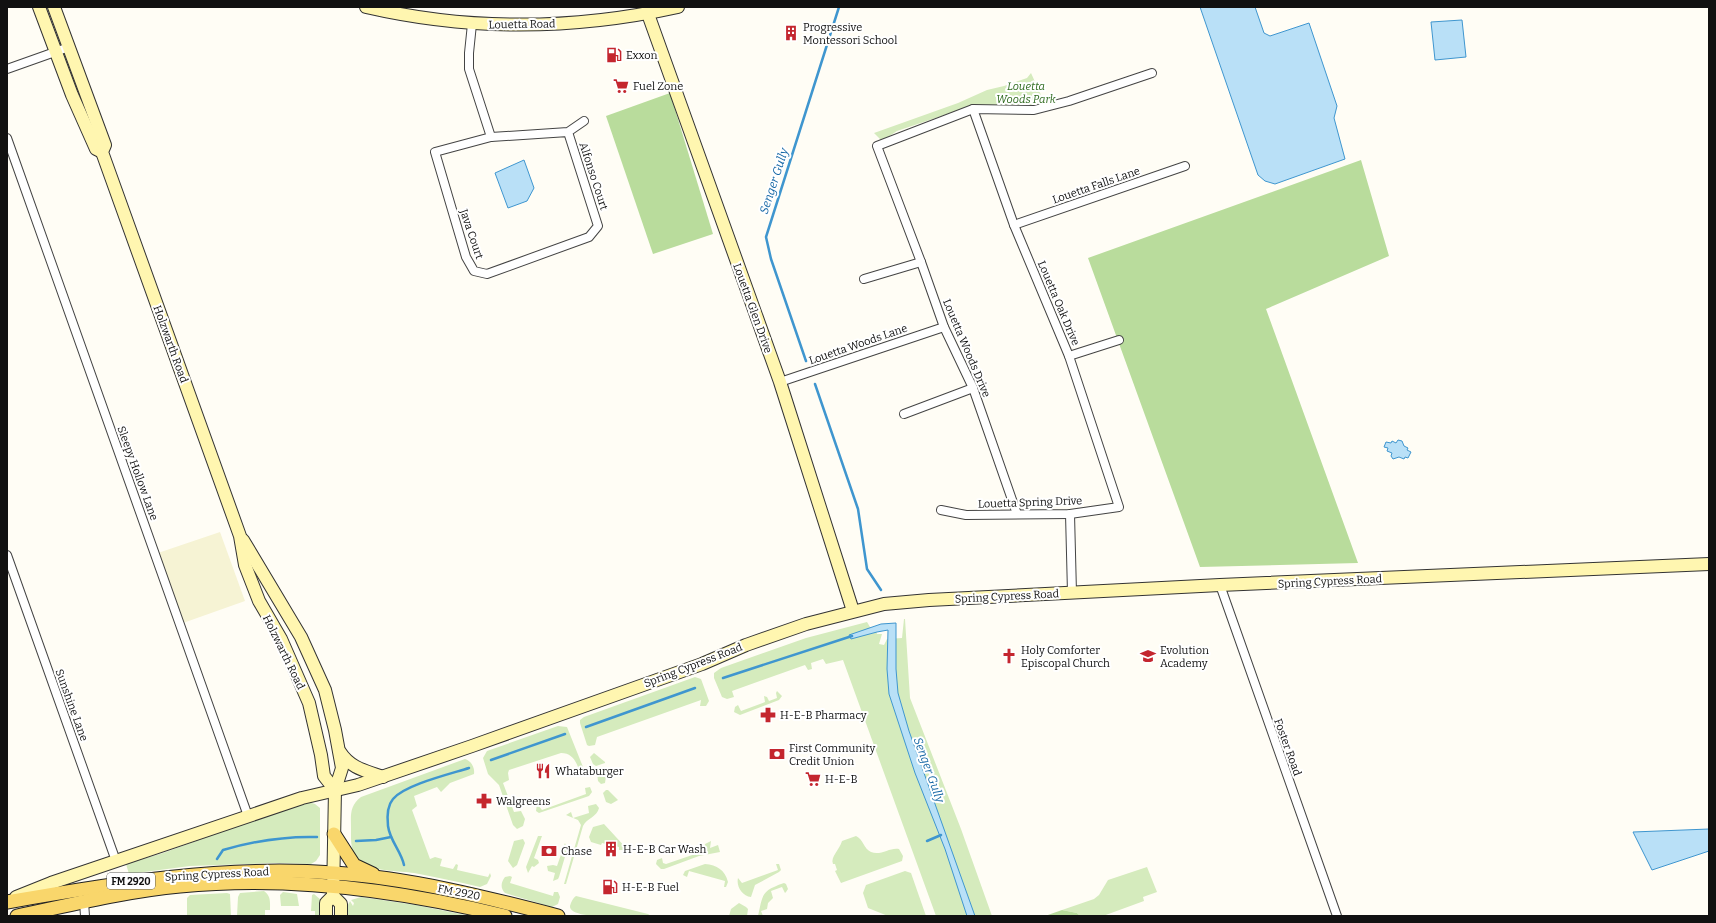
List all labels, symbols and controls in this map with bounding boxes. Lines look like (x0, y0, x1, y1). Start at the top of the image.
street label: Louetta Road (488, 17, 556, 32)
place label: Progressive Montessori School (803, 21, 897, 47)
building icon: Progressive Montessori School (782, 24, 800, 42)
fuel station icon: Exxon (605, 46, 623, 64)
place label: Exxon (626, 49, 658, 62)
supermarket icon: Fuel Zone (612, 77, 630, 95)
place label: Fuel Zone (633, 80, 683, 93)
park label: Louetta Woods Park (996, 80, 1057, 106)
street label: Alfonso Court (576, 141, 611, 212)
water label: Senger Gully (757, 145, 791, 216)
street label: Louetta Falls Lane (1051, 164, 1142, 207)
street label: Java Court (457, 207, 486, 261)
street label: Louetta Oak Drive (1035, 259, 1082, 347)
street label: Louetta Glen Drive (730, 261, 775, 355)
street label: Louetta Woods Drive (940, 297, 993, 399)
street label: Holzwarth Road (151, 304, 191, 385)
street label: Louetta Woods Lane (807, 322, 909, 367)
street label: Sleepy Hollow Lane (114, 424, 161, 522)
street label: Louetta Spring Drive (978, 494, 1082, 511)
street label: Spring Cypress Road (1278, 572, 1383, 591)
street label: Spring Cypress Road (955, 587, 1060, 606)
street label: Holzwarth Road (260, 613, 307, 692)
street label: Spring Cypress Road (642, 641, 745, 690)
place label: Holy Comforter Episcopal Church (1021, 644, 1110, 670)
place label: Evolution Academy (1160, 644, 1209, 670)
church icon: Holy Comforter Episcopal Church (1000, 647, 1018, 665)
school or university icon: Evolution Academy (1139, 647, 1157, 665)
street label: Sunshine Lane (52, 667, 91, 743)
pharmacy icon: H-E-B Pharmacy (759, 706, 777, 724)
place label: H-E-B Pharmacy (780, 709, 867, 722)
street label: Foster Road (1271, 717, 1304, 778)
water label: Senger Gully (911, 735, 948, 805)
place label: First Community Credit Union (789, 742, 875, 768)
bank icon: First Community Credit Union (768, 745, 786, 763)
restaurant icon: Whataburger (534, 762, 552, 780)
place label: Whataburger (555, 765, 624, 778)
supermarket icon: H-E-B (804, 770, 822, 788)
place label: H-E-B (825, 773, 858, 786)
pharmacy icon: Walgreens (475, 792, 493, 810)
place label: Walgreens (496, 795, 550, 808)
building icon: H-E-B Car Wash (602, 840, 620, 858)
bank icon: Chase (540, 842, 558, 860)
place label: H-E-B Car Wash (623, 843, 706, 856)
place label: Chase (561, 845, 592, 858)
street label: Spring Cypress Road (165, 865, 270, 884)
road number: FM 2920 (107, 873, 155, 889)
fuel station icon: H-E-B Fuel (601, 878, 619, 896)
place label: H-E-B Fuel (622, 881, 679, 894)
street label: FM 2920 (436, 882, 481, 903)

